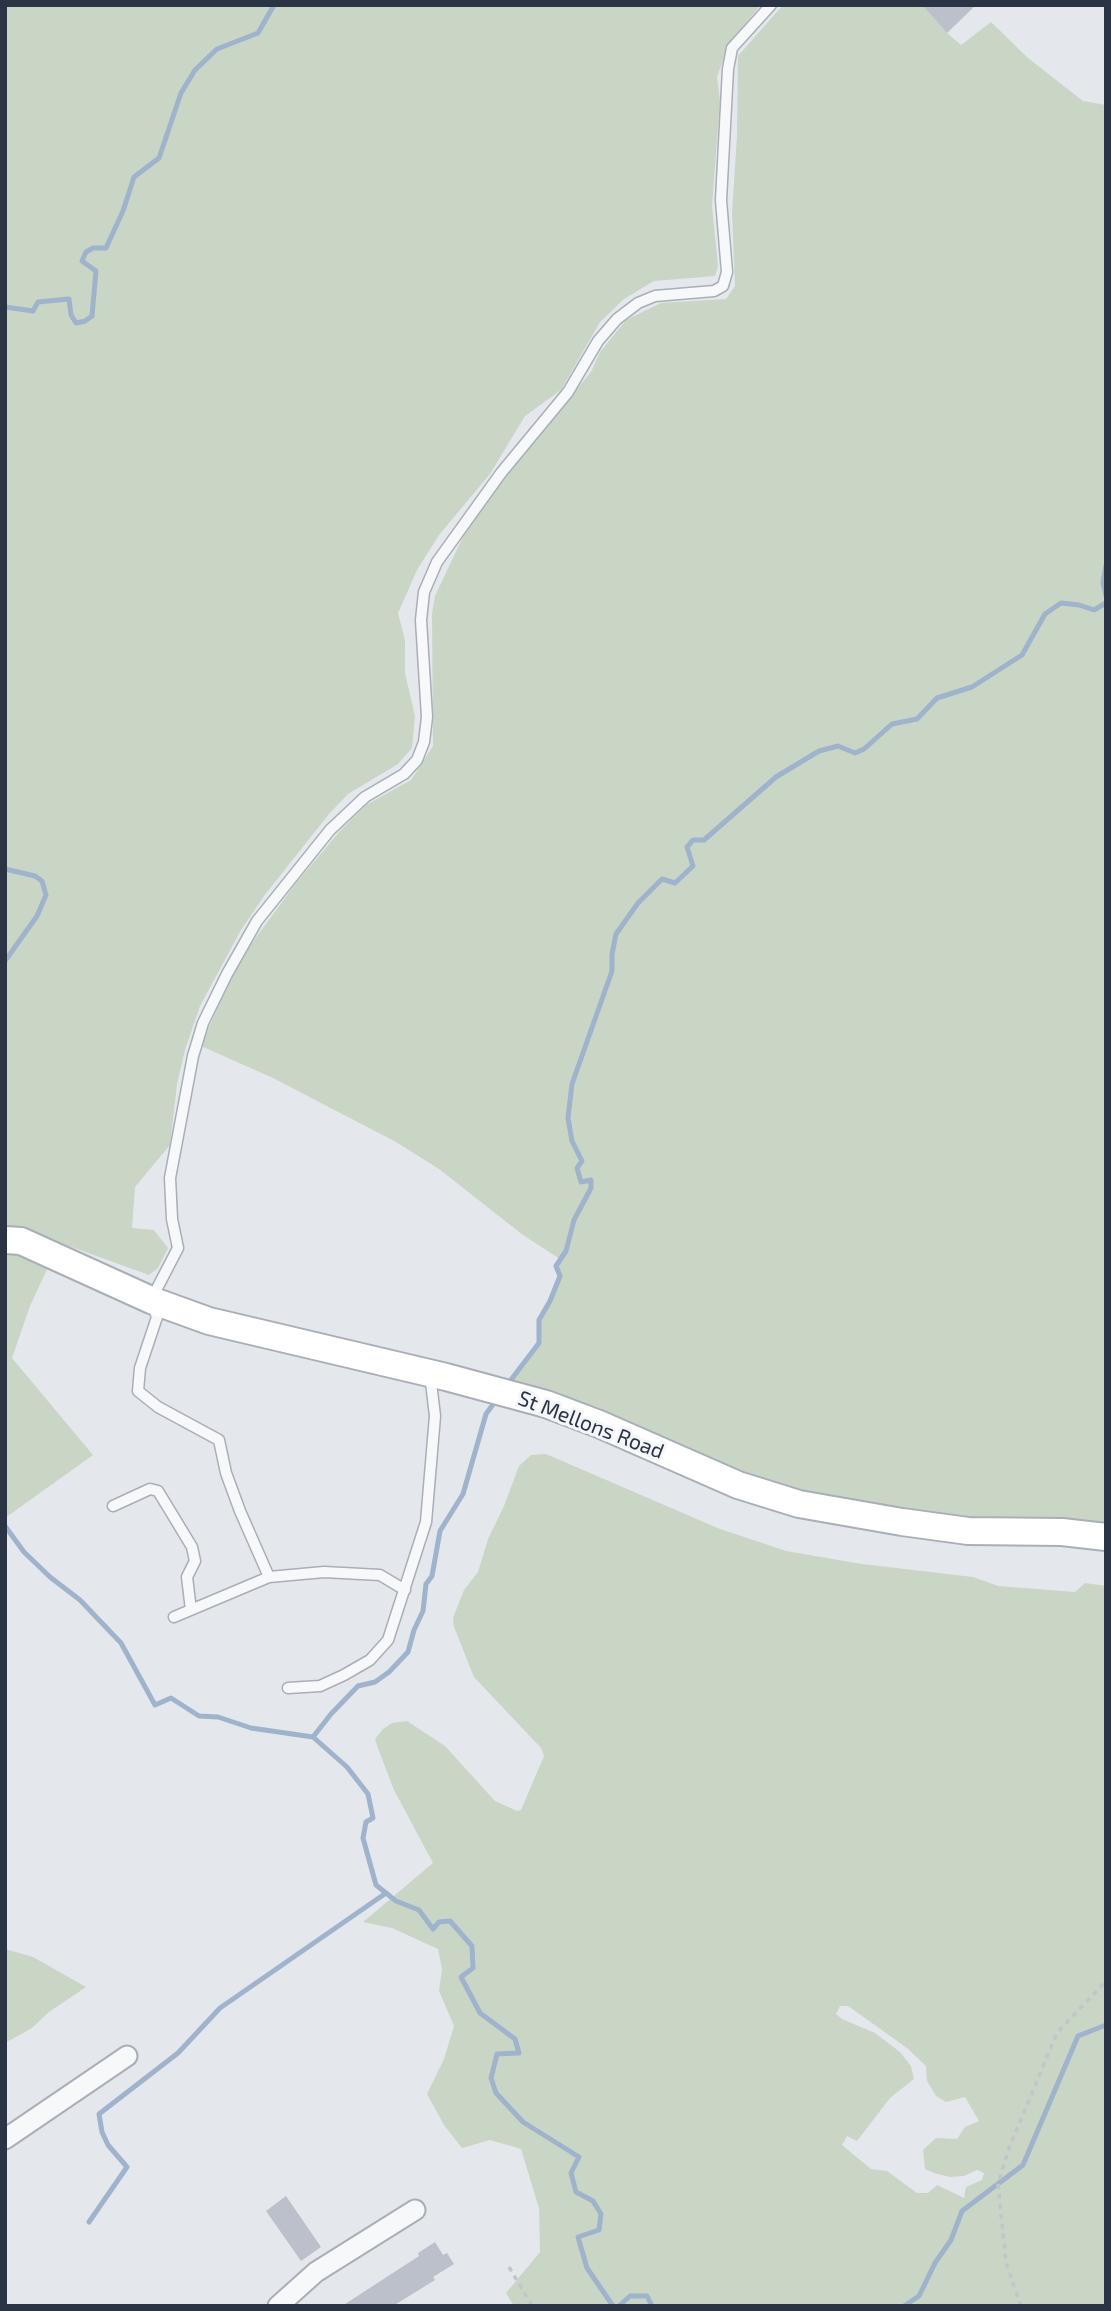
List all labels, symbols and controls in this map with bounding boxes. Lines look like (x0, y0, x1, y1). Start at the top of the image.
street label: St Mellons Road (514, 1386, 668, 1464)

